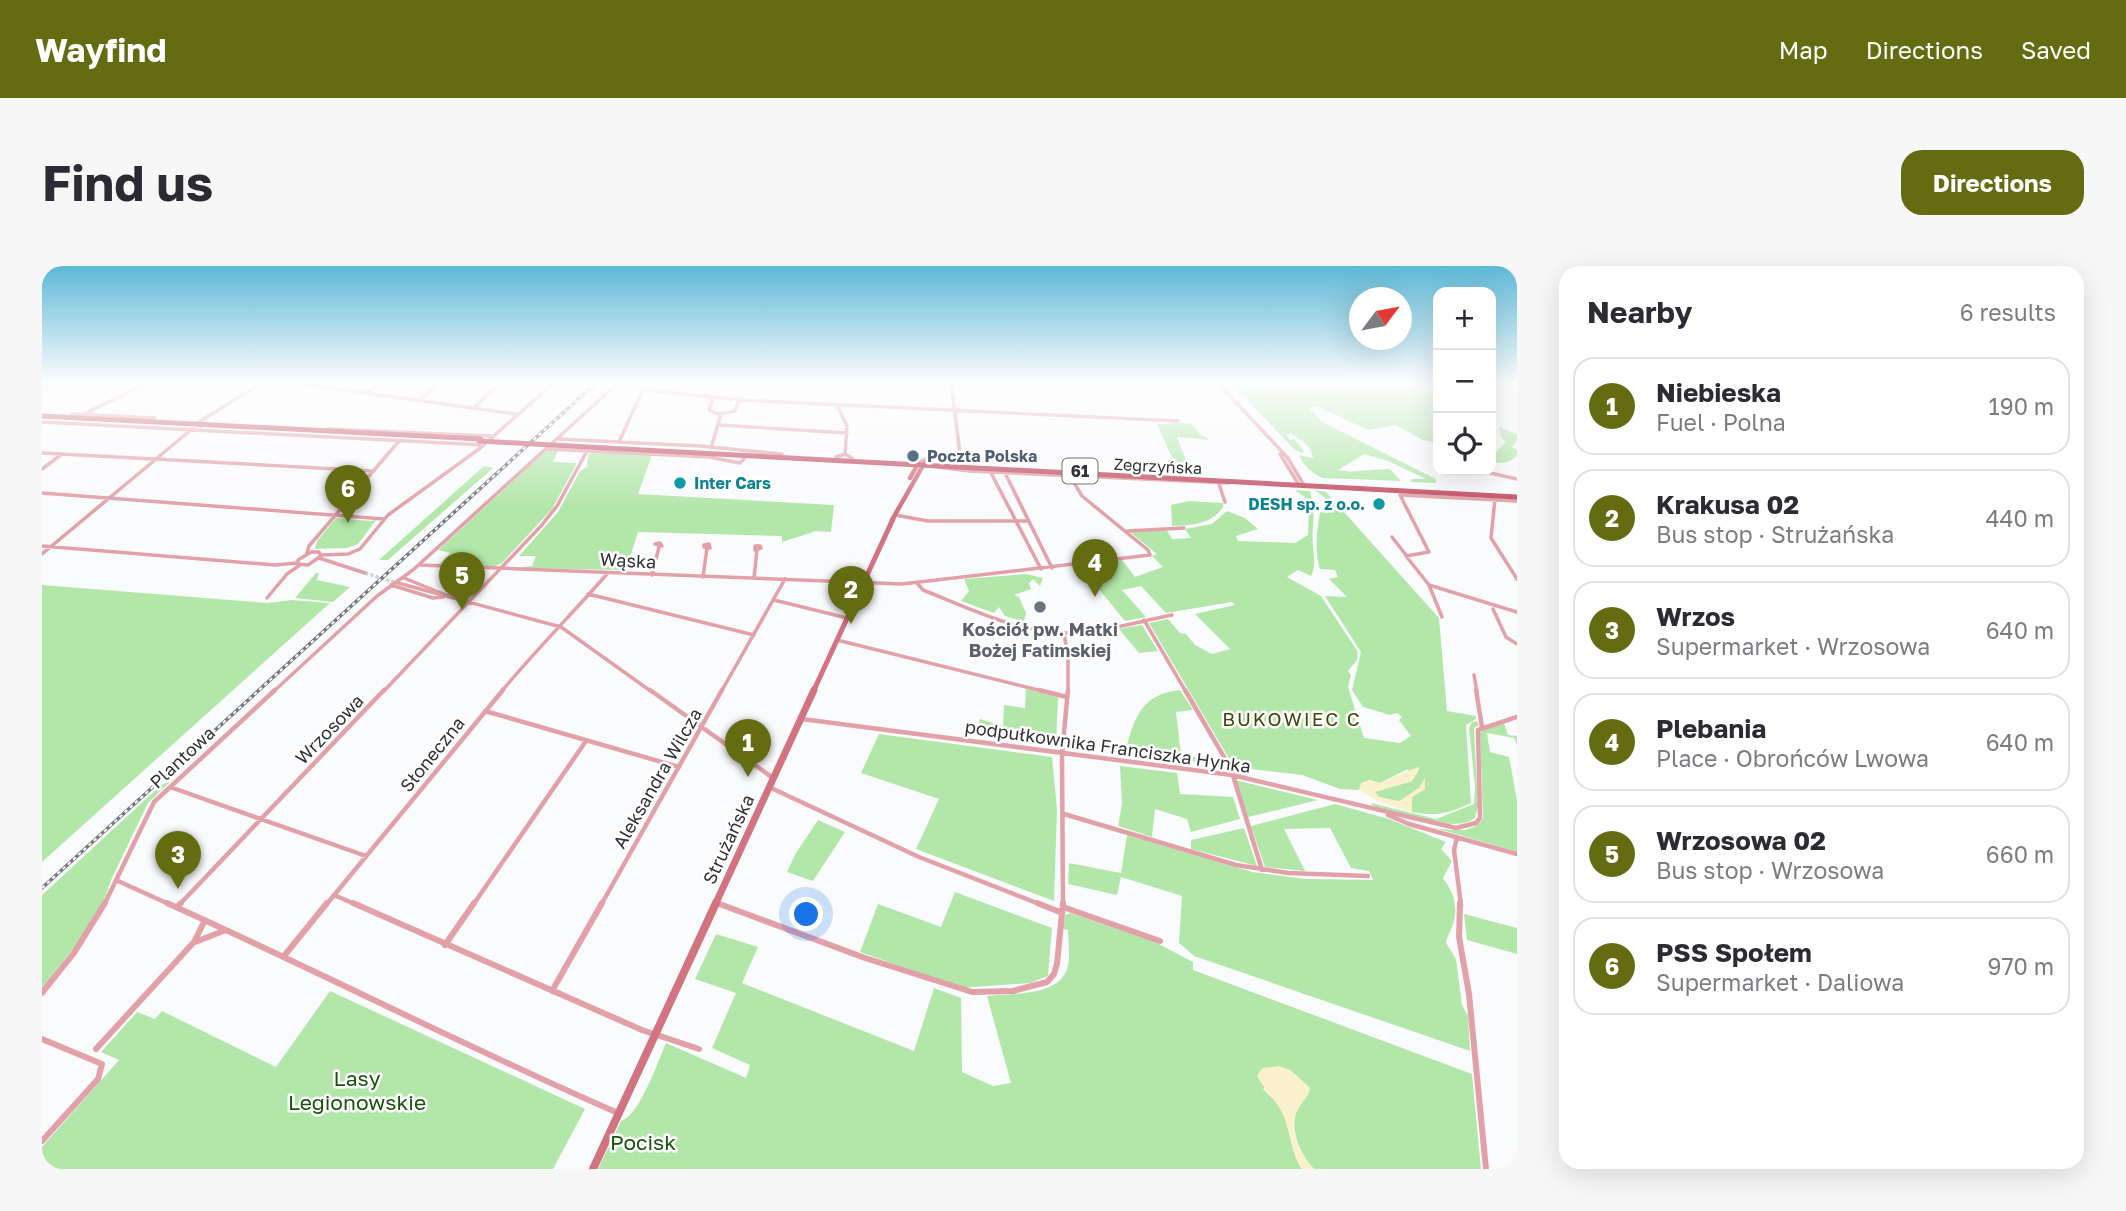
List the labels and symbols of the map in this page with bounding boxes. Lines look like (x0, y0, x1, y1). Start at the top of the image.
north arrow (1349, 287, 1412, 350)
place label: Poczta Polska (927, 446, 1037, 466)
marker: Poczta Polska (905, 448, 921, 464)
street label: Zegrzyńska (1113, 454, 1203, 478)
road number: 61 (1062, 458, 1098, 484)
pin: 6 (325, 465, 371, 523)
place label: Inter Cars (694, 473, 771, 493)
marker: Inter Cars (672, 475, 688, 491)
place label: DESH sp. z o.o. (1248, 494, 1365, 514)
marker: DESH sp. z o.o. (1371, 496, 1387, 512)
pin: 4 (1072, 539, 1118, 597)
street label: Wąska (599, 548, 657, 572)
pin: 5 (439, 552, 485, 610)
pin: 2 (828, 566, 874, 624)
marker: Kościół pw. Matki Bożej Fatimskiej (1032, 599, 1048, 615)
place label: Kościół pw. Matki Bożej Fatimskiej (962, 618, 1118, 661)
street label: Wrzosowa (290, 689, 368, 769)
street label: Aleksandra Wilcza (608, 704, 706, 852)
district label: BUKOWIEC C (1222, 707, 1362, 730)
street label: Słoneczna (395, 712, 469, 796)
street label: podpułkownika Franciszka Hynka (964, 715, 1252, 777)
pin: 1 (725, 719, 771, 777)
street label: Plantowa (145, 721, 219, 793)
street label: Strużańska (698, 791, 758, 887)
pin: 3 (155, 831, 201, 889)
your location (789, 897, 823, 931)
park label: Lasy Legionowskie (288, 1065, 426, 1115)
park label: Pocisk (610, 1129, 676, 1155)

